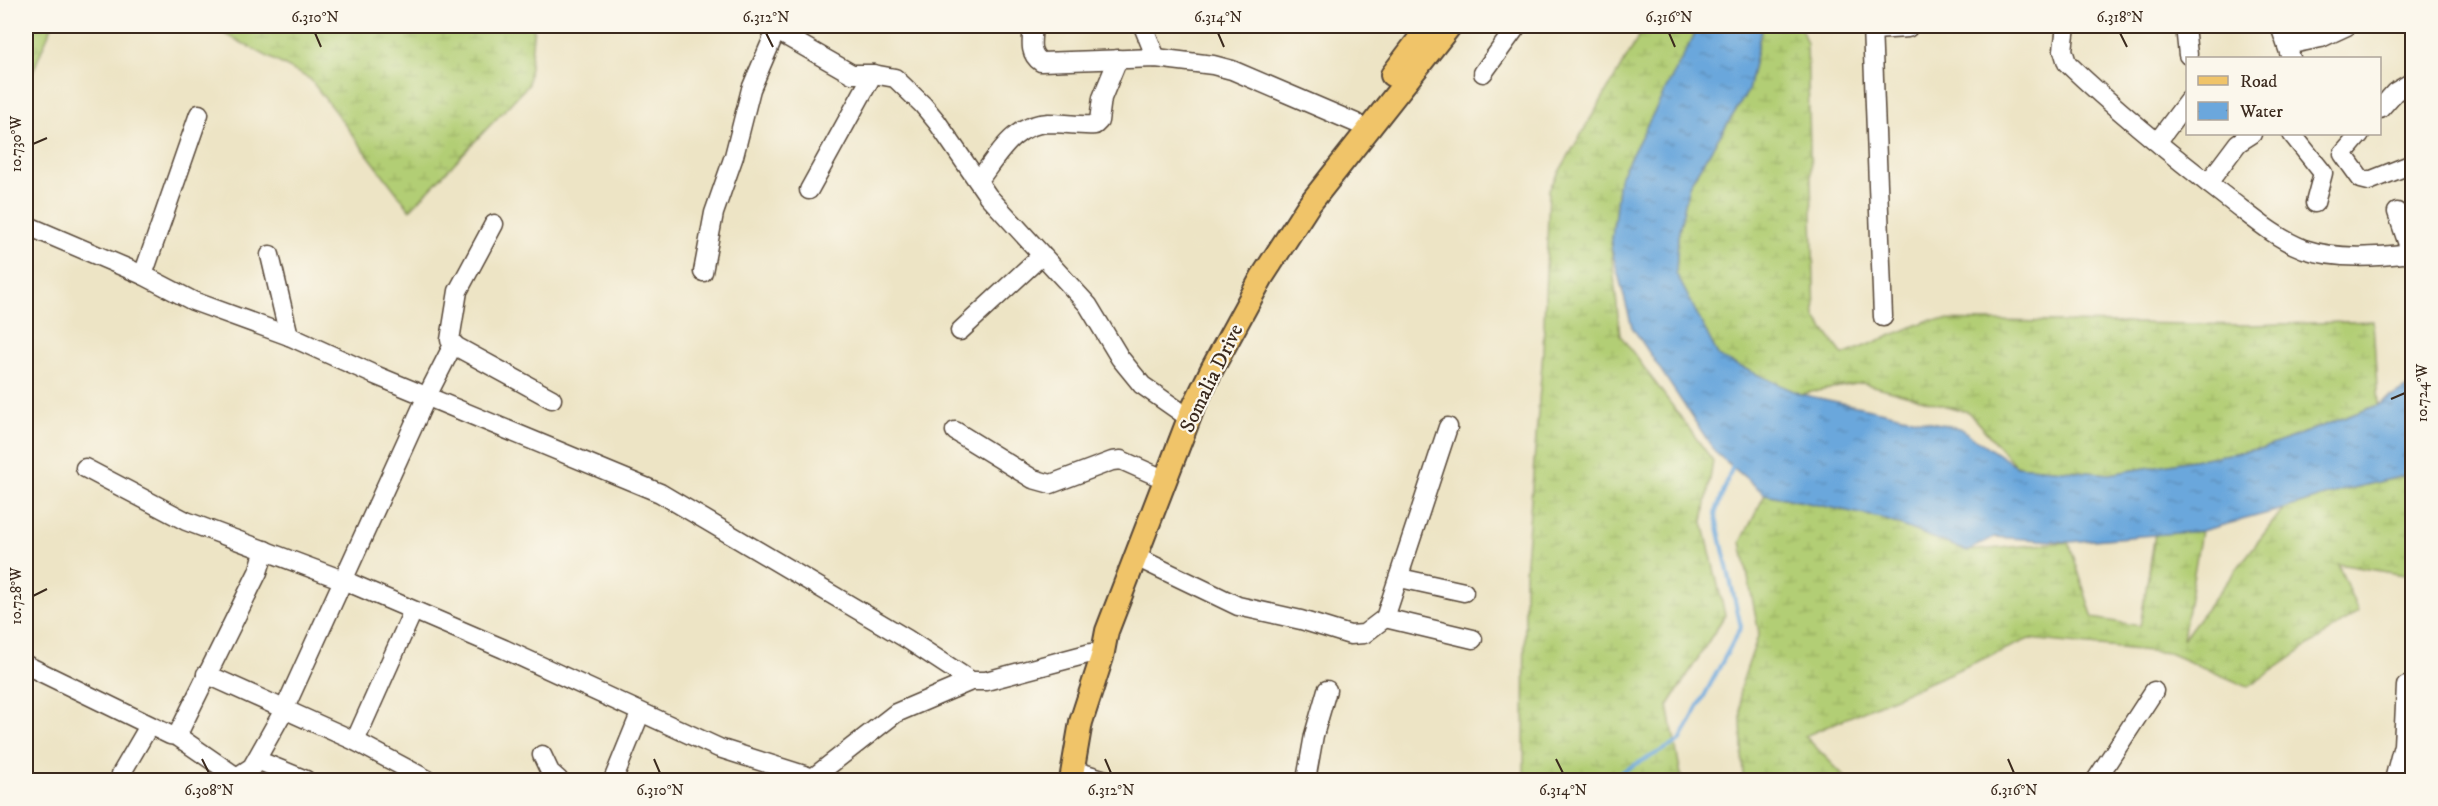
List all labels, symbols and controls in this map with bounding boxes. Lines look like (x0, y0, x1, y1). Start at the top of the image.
text: 6.310°N (291, 8, 339, 27)
text: 6.312°N (743, 8, 789, 27)
text: 6.314°N (1194, 8, 1242, 27)
text: 6.316°N (1645, 8, 1693, 27)
text: 6.318°N (2096, 8, 2144, 27)
legend (2186, 57, 2381, 135)
text: Road (2240, 71, 2277, 93)
text: Water (2239, 101, 2283, 123)
text: 10.730°W (7, 116, 26, 172)
street label: Somalia Drive (1174, 320, 1250, 437)
text: 10.724°W (2413, 363, 2432, 422)
text: 10.728°W (7, 567, 26, 625)
text: 6.308°N (184, 781, 234, 800)
text: 6.310°N (636, 781, 684, 800)
text: 6.312°N (1088, 781, 1134, 800)
text: 6.314°N (1539, 781, 1587, 800)
text: 6.316°N (1990, 781, 2038, 800)

